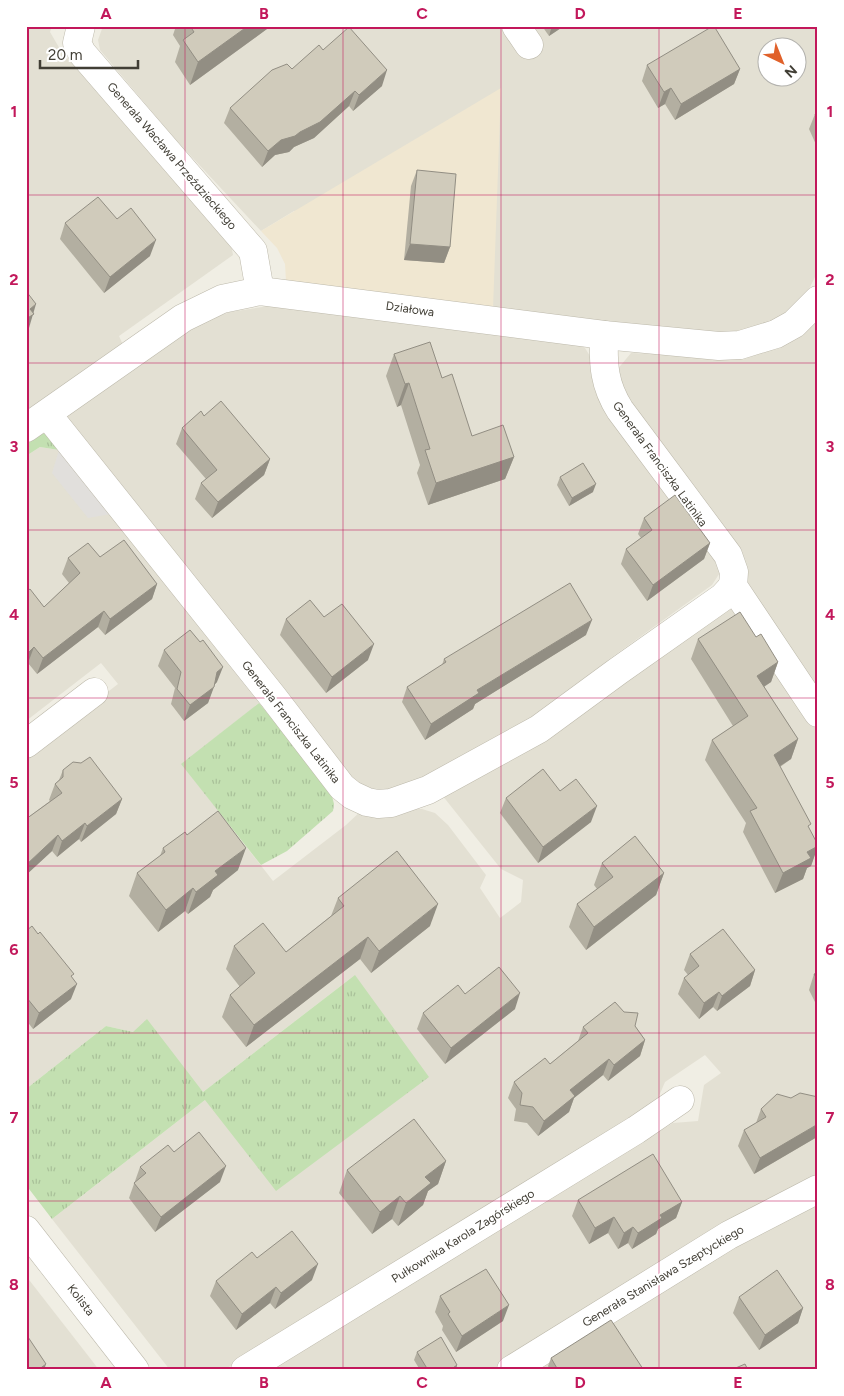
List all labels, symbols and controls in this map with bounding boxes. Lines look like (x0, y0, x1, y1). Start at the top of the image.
text: A (100, 4, 112, 23)
text: B (259, 4, 269, 23)
text: C (416, 4, 428, 23)
text: D (574, 4, 586, 23)
text: E (733, 4, 743, 23)
scale bar (40, 38, 138, 70)
north arrow (756, 38, 806, 88)
text: 20 m (48, 46, 82, 64)
text: N (781, 61, 800, 81)
street label: Generała Wacława Przeździeckiego (104, 80, 240, 232)
text: 1 (11, 102, 17, 121)
text: 1 (827, 102, 833, 121)
text: 2 (9, 270, 19, 289)
text: 2 (825, 270, 835, 289)
street label: Działowa (385, 299, 435, 319)
street label: Generała Franciszka Latinika (610, 399, 710, 529)
text: 3 (10, 437, 19, 456)
text: 3 (826, 437, 835, 456)
text: 4 (9, 605, 19, 624)
text: 4 (825, 605, 835, 624)
street label: Generała Franciszka Latinika (239, 658, 343, 786)
text: 5 (9, 773, 19, 792)
text: 5 (825, 773, 835, 792)
text: 6 (9, 940, 19, 959)
text: 6 (825, 940, 835, 959)
text: 7 (10, 1108, 19, 1127)
text: 7 (826, 1108, 835, 1127)
street label: Pułkownika Karola Zagórskiego (389, 1186, 537, 1286)
street label: Generała Stanisława Szeptyckiego (580, 1222, 746, 1330)
text: 8 (9, 1275, 19, 1294)
text: 8 (825, 1275, 835, 1294)
street label: Kolista (64, 1282, 98, 1318)
text: A (100, 1373, 112, 1392)
text: B (259, 1373, 269, 1392)
text: C (416, 1373, 428, 1392)
text: D (574, 1373, 586, 1392)
text: E (733, 1373, 743, 1392)

